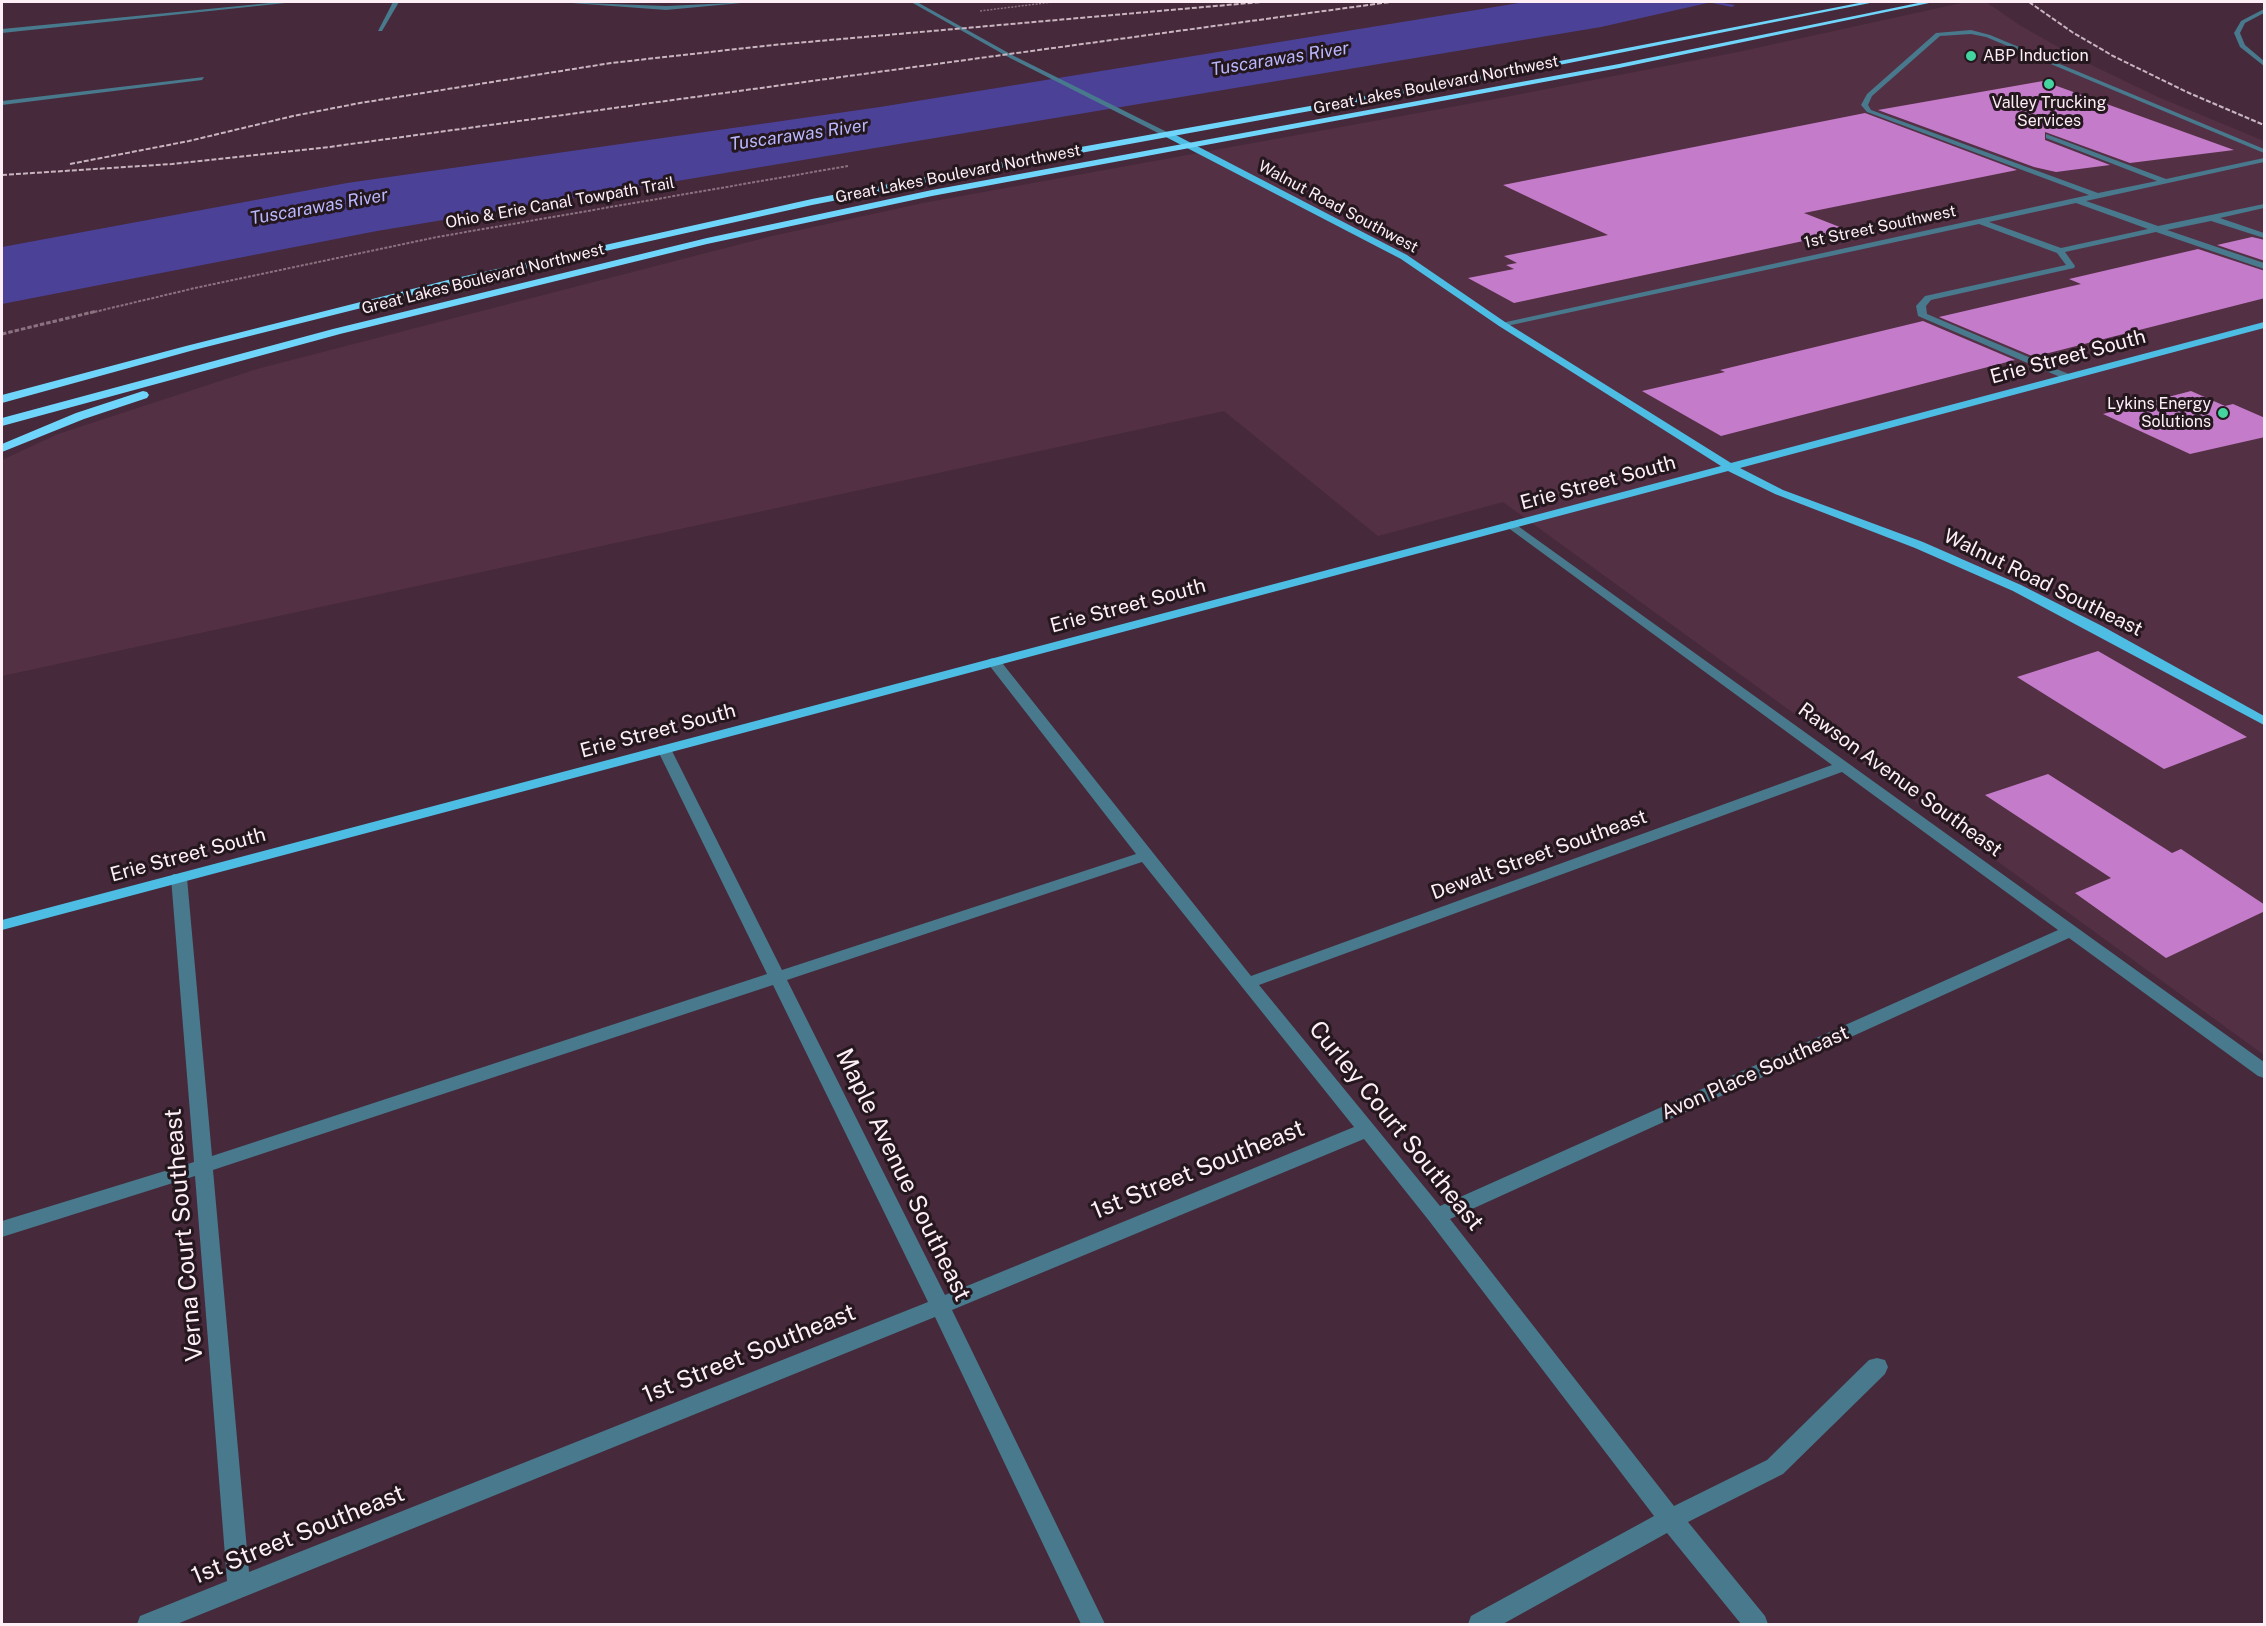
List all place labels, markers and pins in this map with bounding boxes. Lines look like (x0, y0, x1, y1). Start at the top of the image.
place label: ABP Induction (1983, 46, 2089, 66)
marker: ABP Induction (1964, 49, 1978, 63)
marker: Valley Trucking Services (2042, 77, 2056, 91)
place label: Valley Trucking Services (1992, 93, 2106, 131)
place label: Lykins Energy Solutions (2107, 394, 2211, 432)
marker: Lykins Energy Solutions (2216, 406, 2230, 420)

